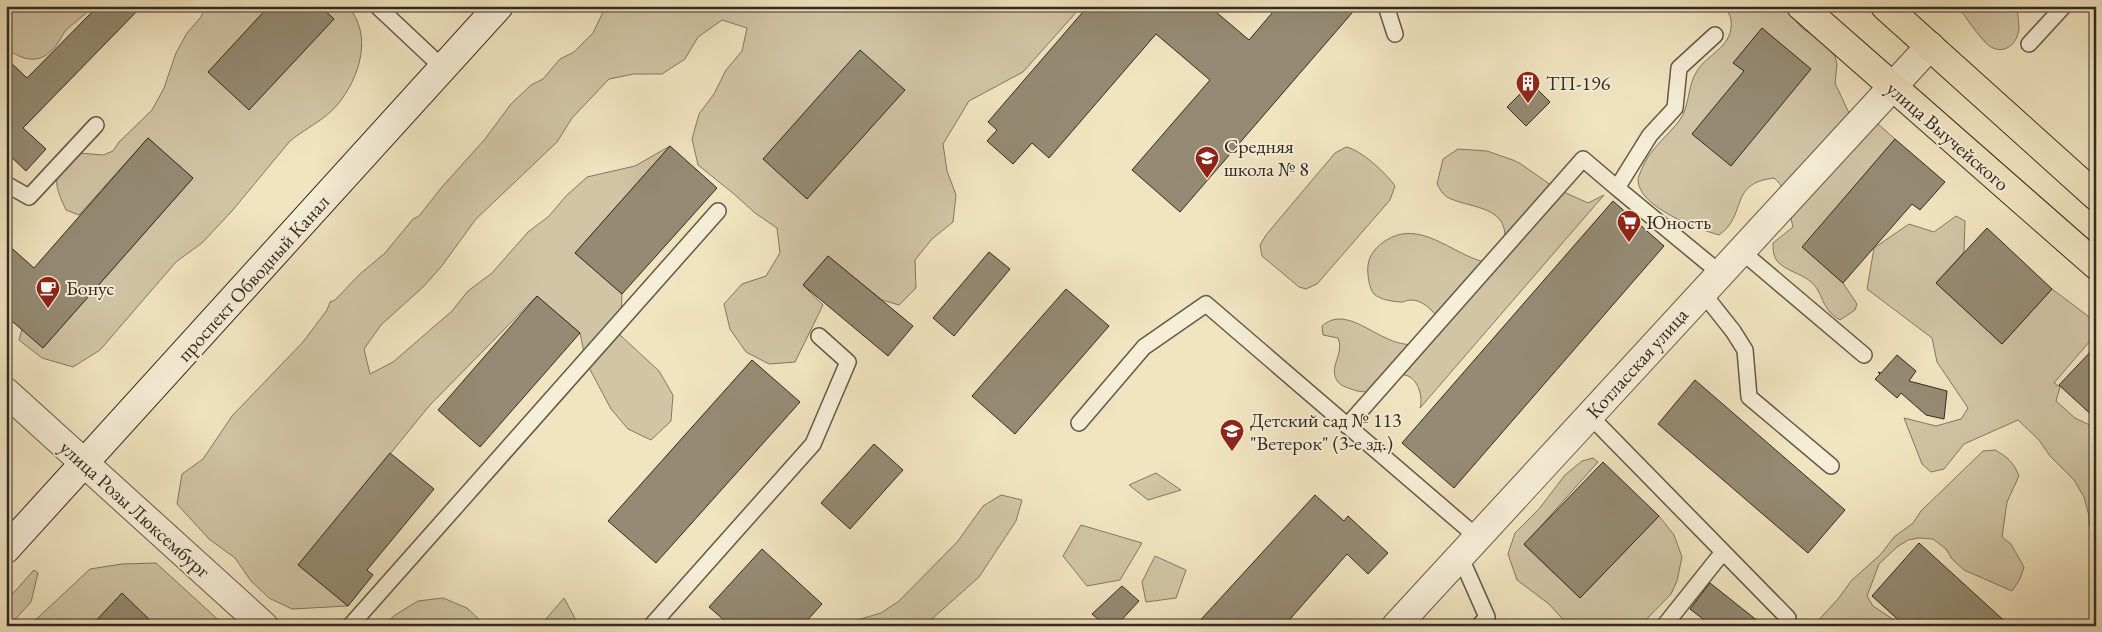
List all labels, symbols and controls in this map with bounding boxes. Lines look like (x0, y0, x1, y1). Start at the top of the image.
building icon: ТП-196 (1515, 70, 1541, 104)
place label: ТП-196 (1546, 70, 1611, 96)
street label: улица Выучейского (1881, 75, 2015, 197)
place label: Средняя школа № 8 (1224, 133, 1309, 182)
school or university icon: Средняя школа № 8 (1194, 145, 1220, 179)
street label: проспект Обводный Канал (171, 189, 335, 367)
supermarket icon: Юность (1616, 209, 1642, 243)
place label: Юность (1646, 209, 1711, 235)
cafe icon: Бонус (35, 275, 61, 309)
place label: Бонус (66, 275, 114, 301)
street label: Котласская улица (1580, 302, 1694, 424)
place label: Детский сад № 113 "Ветерок" (3-е зд.) (1250, 407, 1402, 456)
school or university icon: Детский сад № 113 "Ветерок" (3-е зд.) (1219, 418, 1245, 452)
street label: улица Розы Люксембург (54, 434, 216, 584)

